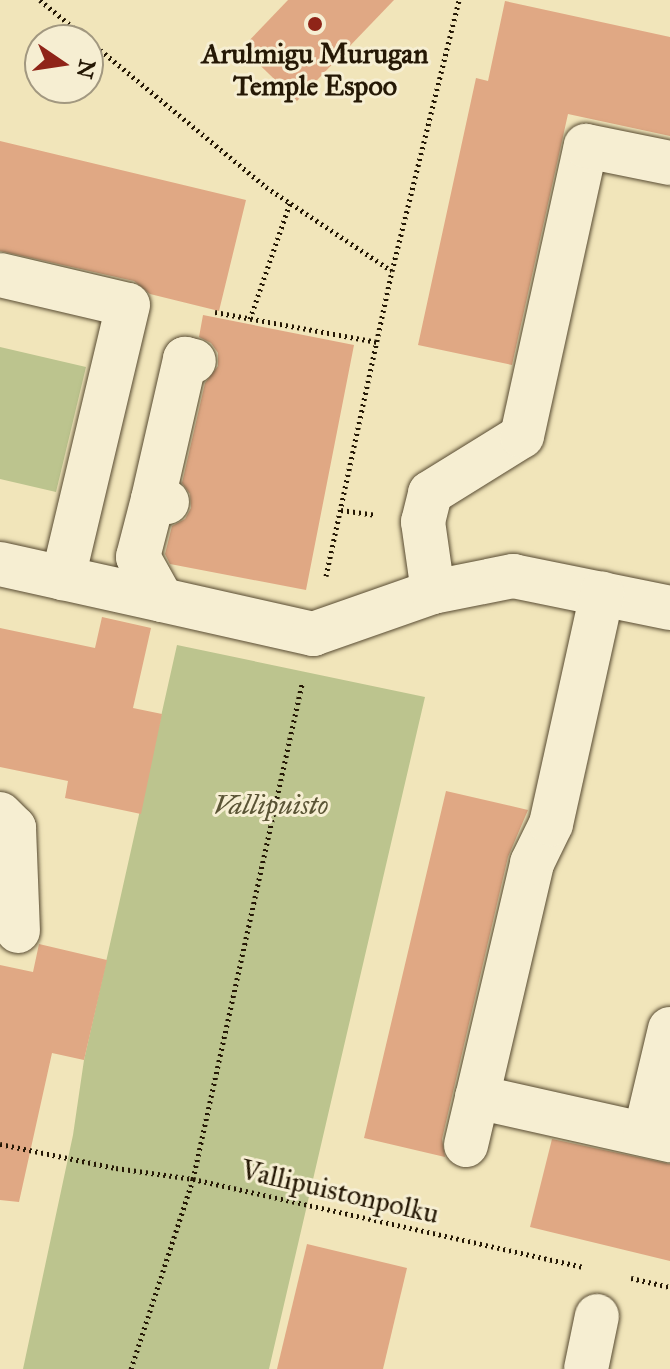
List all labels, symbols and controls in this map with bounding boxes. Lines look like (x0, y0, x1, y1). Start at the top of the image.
marker: Arulmigu Murugan Temple Espoo (306, 15, 324, 33)
north arrow (24, 24, 104, 104)
place label: Arulmigu Murugan Temple Espoo (202, 37, 428, 103)
text: N (71, 57, 101, 81)
park label: Vallipuisto (214, 788, 328, 822)
street label: Vallipuistonpolku (238, 1153, 442, 1231)

